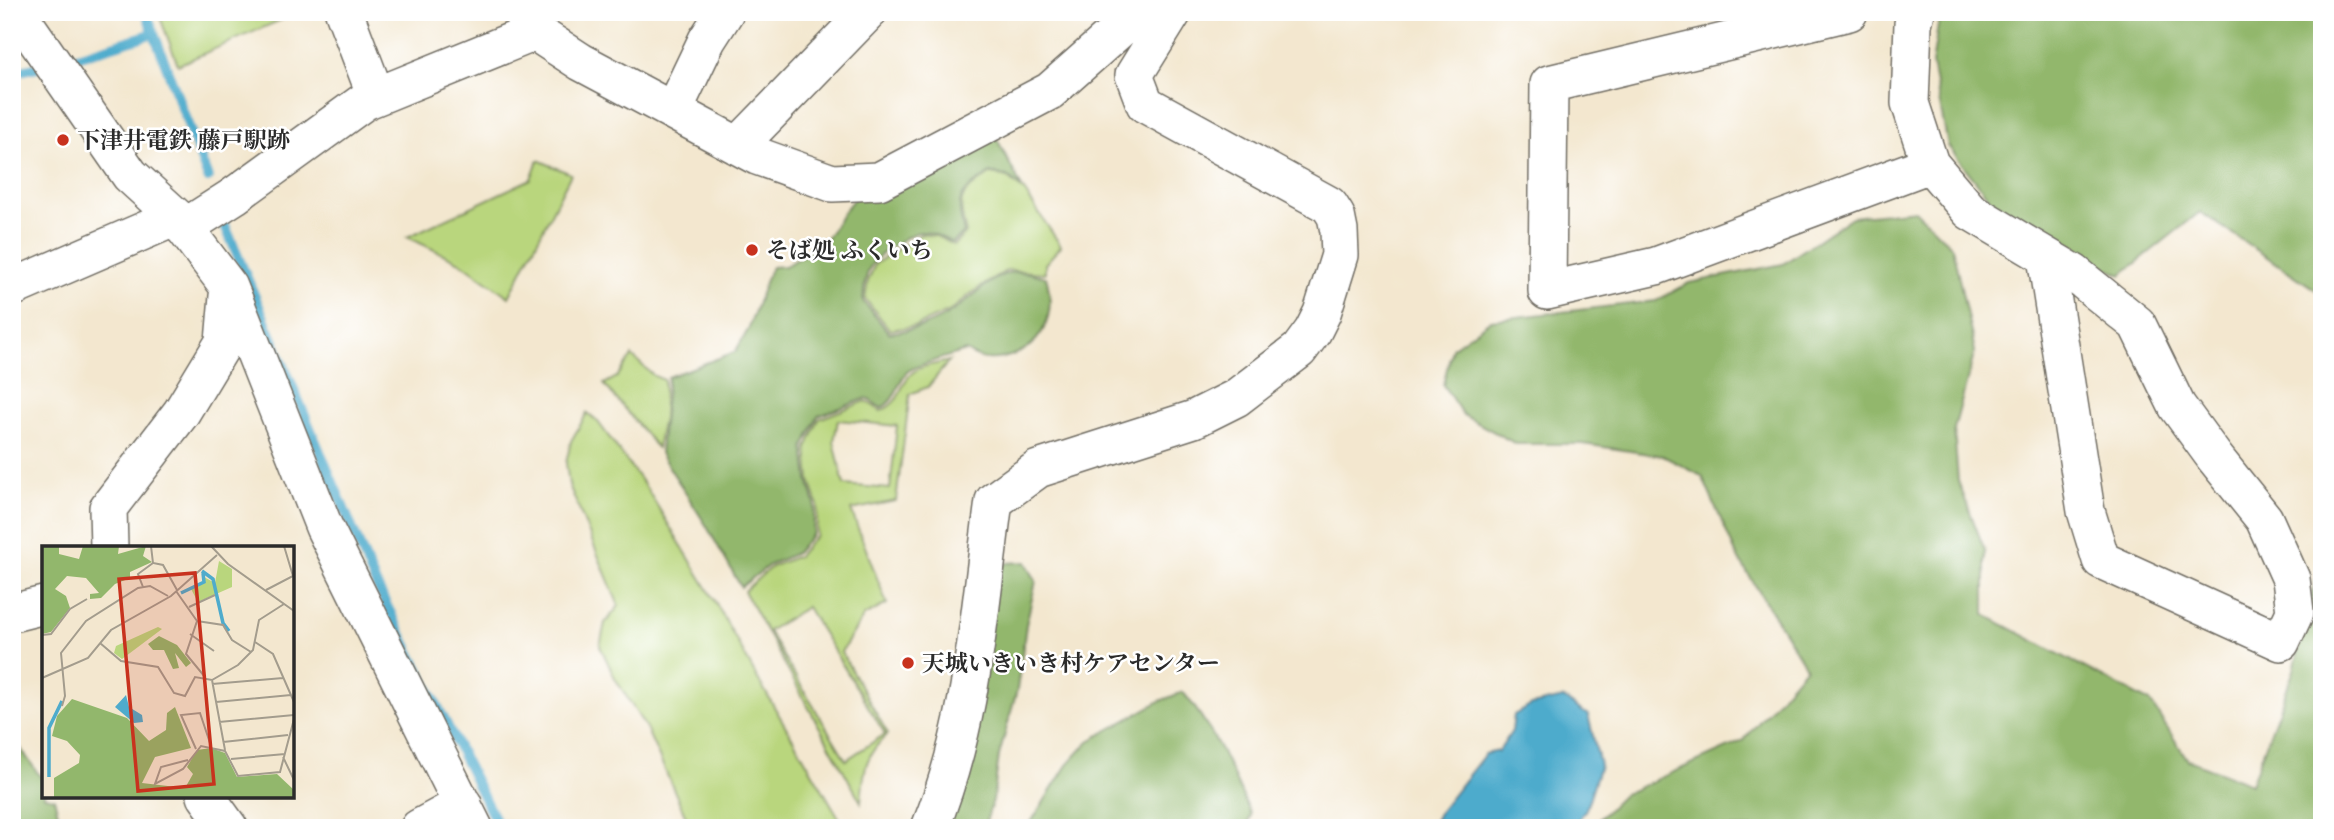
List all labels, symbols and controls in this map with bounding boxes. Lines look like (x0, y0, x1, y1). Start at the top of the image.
place label: 下津井電鉄 藤戸駅跡 (77, 126, 290, 154)
marker: 下津井電鉄 藤戸駅跡 (55, 132, 71, 148)
place label: そば処 ふくいち (766, 236, 933, 264)
marker: そば処 ふくいち (744, 242, 760, 258)
inset map (42, 546, 294, 798)
place label: 天城いきいき村ケアセンター (922, 649, 1220, 677)
marker: 天城いきいき村ケアセンター (900, 655, 916, 671)

